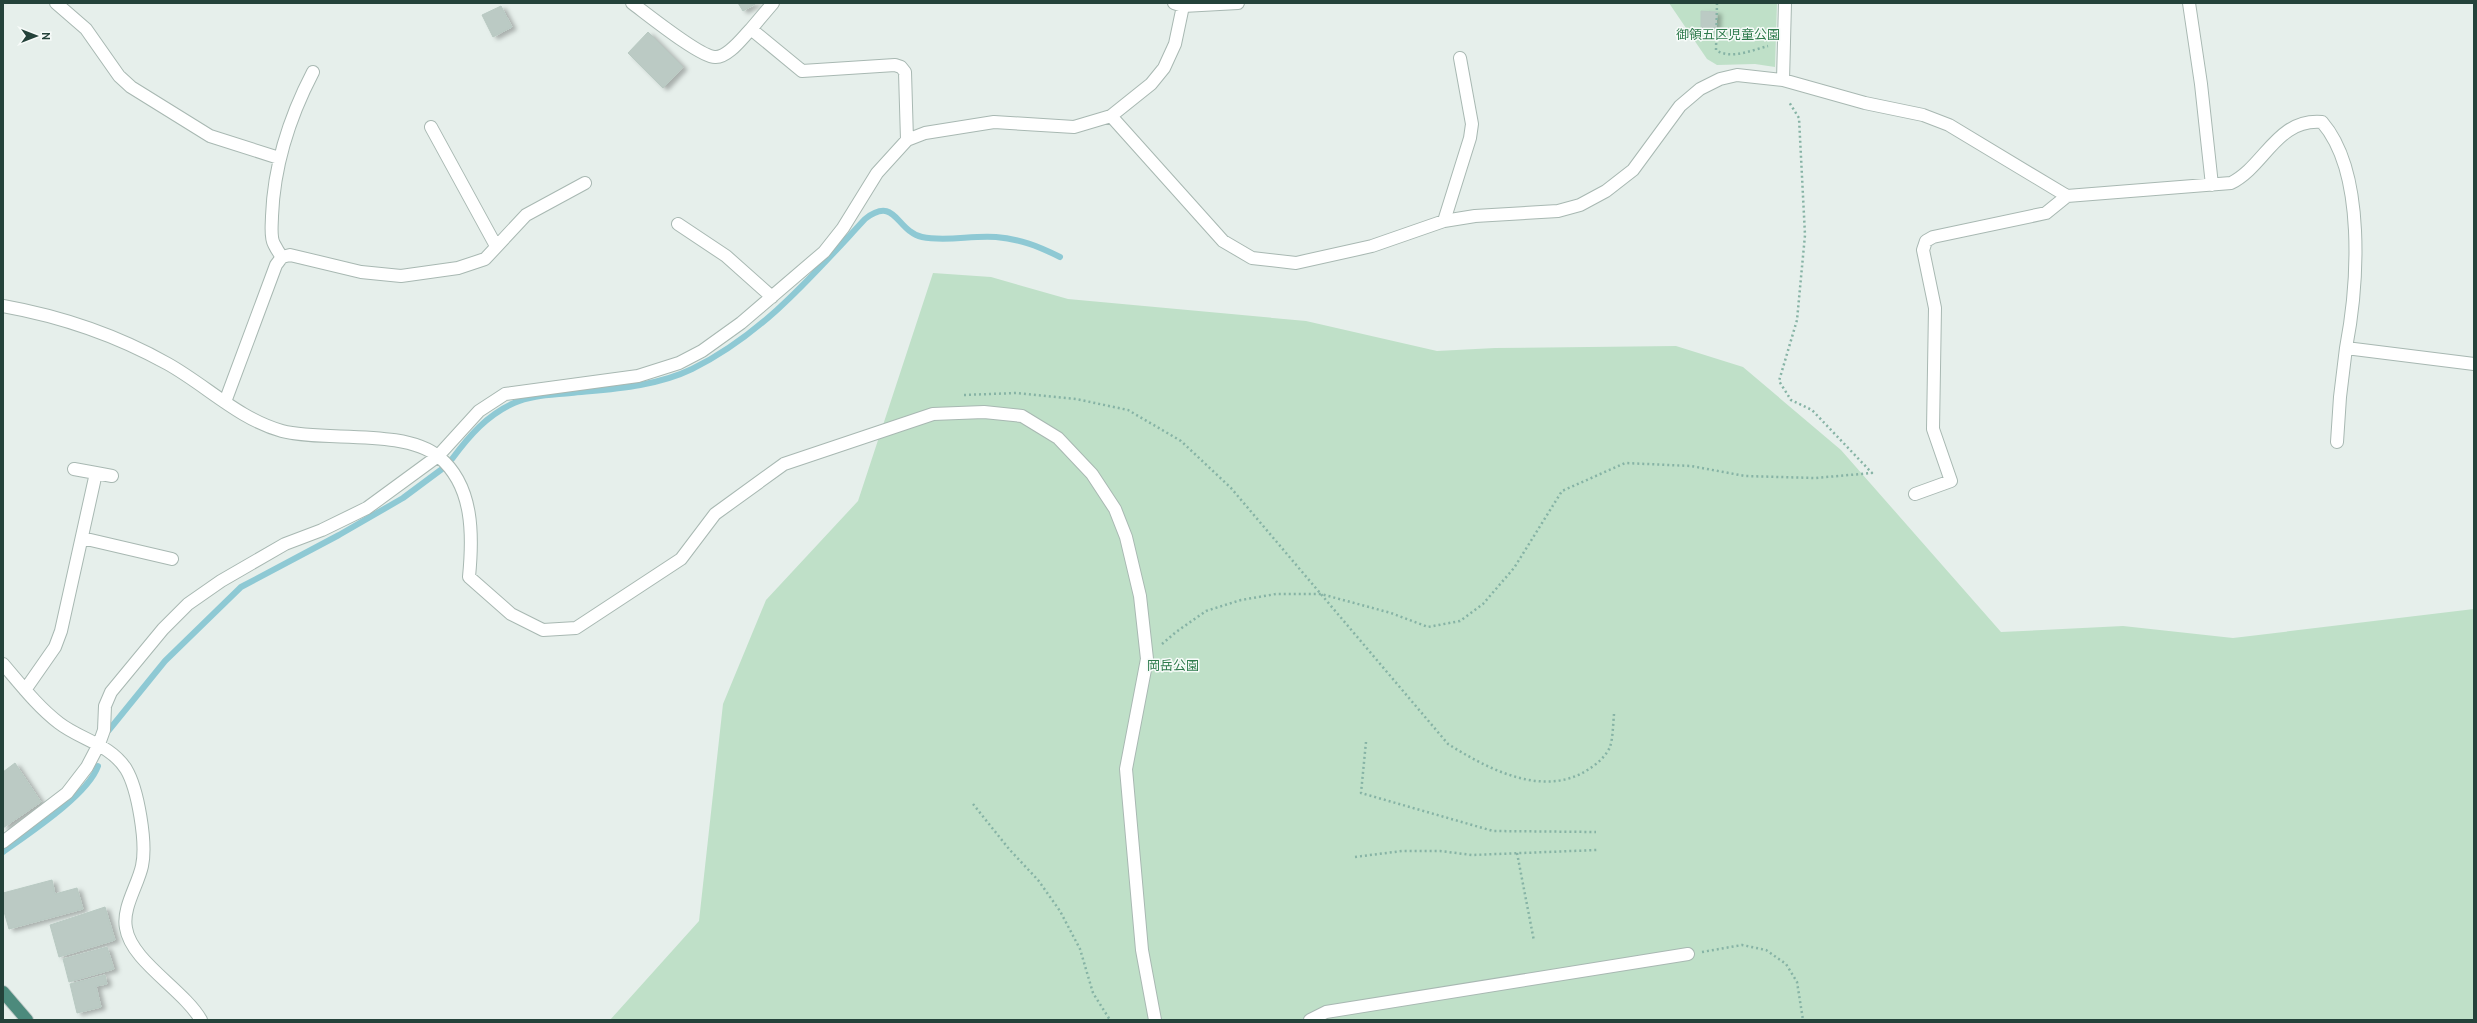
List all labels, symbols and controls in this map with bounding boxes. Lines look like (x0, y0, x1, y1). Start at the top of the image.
north arrow (16, 16, 56, 56)
park label: 御領五区児童公園 (1676, 27, 1780, 41)
text: N (40, 32, 52, 40)
park label: 岡岳公園 (1147, 658, 1199, 672)

